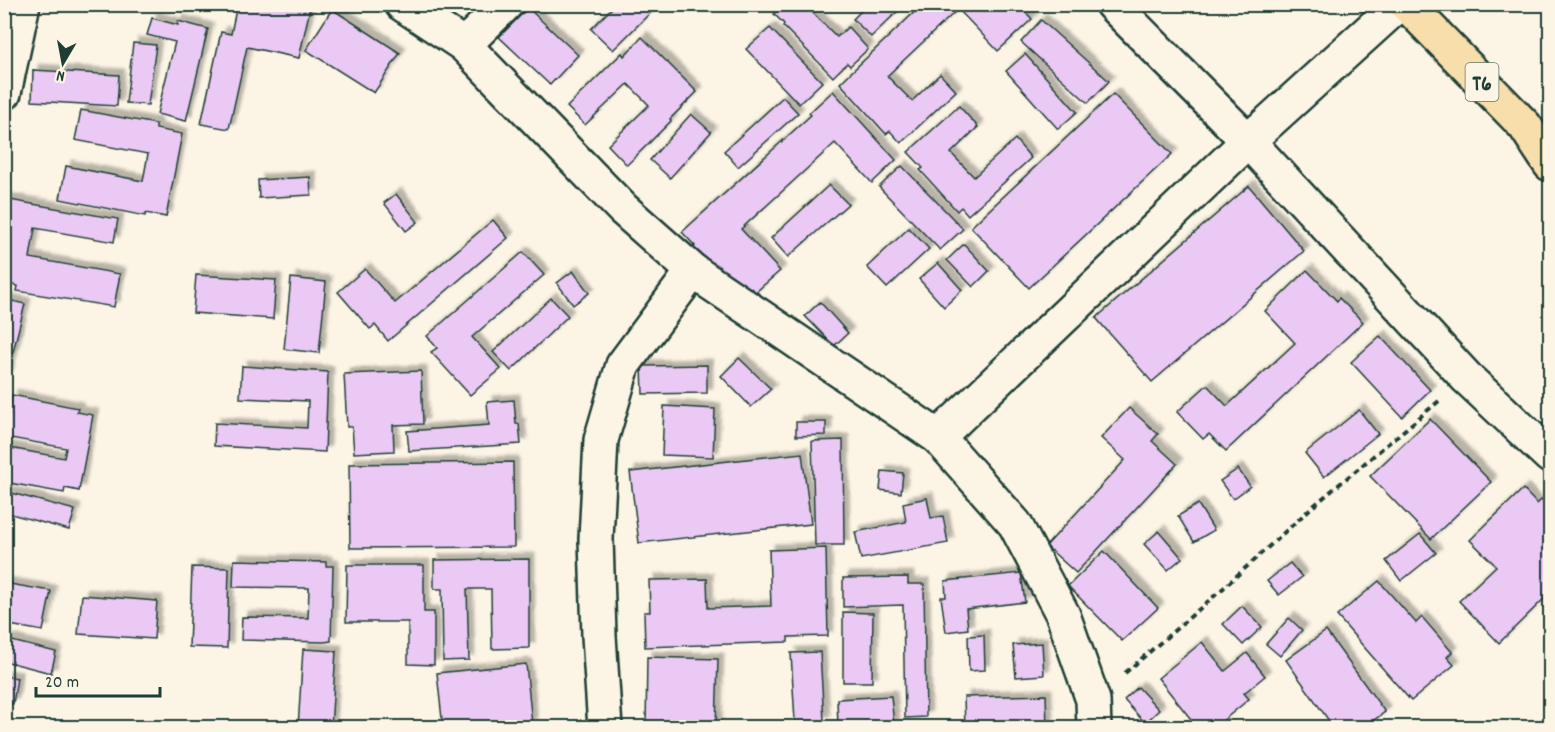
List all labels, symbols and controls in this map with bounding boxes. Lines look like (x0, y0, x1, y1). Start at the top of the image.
north arrow (33, 33, 93, 93)
text: N (55, 63, 67, 87)
road number: T6 (1466, 63, 1498, 101)
scale bar (36, 660, 160, 698)
text: 20 m (45, 671, 79, 696)

